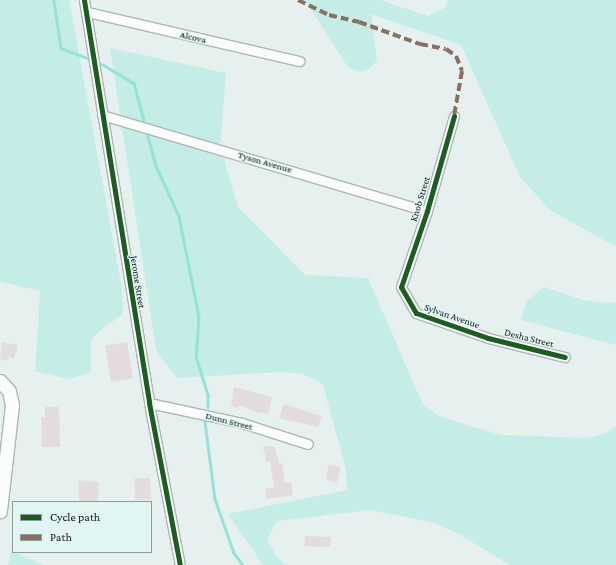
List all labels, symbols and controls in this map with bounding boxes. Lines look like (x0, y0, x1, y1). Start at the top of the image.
street label: Alcova (179, 28, 207, 46)
street label: Tyson Avenue (237, 149, 293, 175)
street label: Knob Street (407, 175, 433, 223)
street label: Jerome Street (128, 255, 148, 309)
street label: Sylvan Avenue (423, 301, 481, 331)
street label: Desha Street (503, 326, 555, 350)
street label: Dunn Street (204, 409, 254, 433)
legend (12, 501, 152, 553)
text: Cycle path (50, 510, 100, 524)
text: Path (50, 530, 72, 544)

